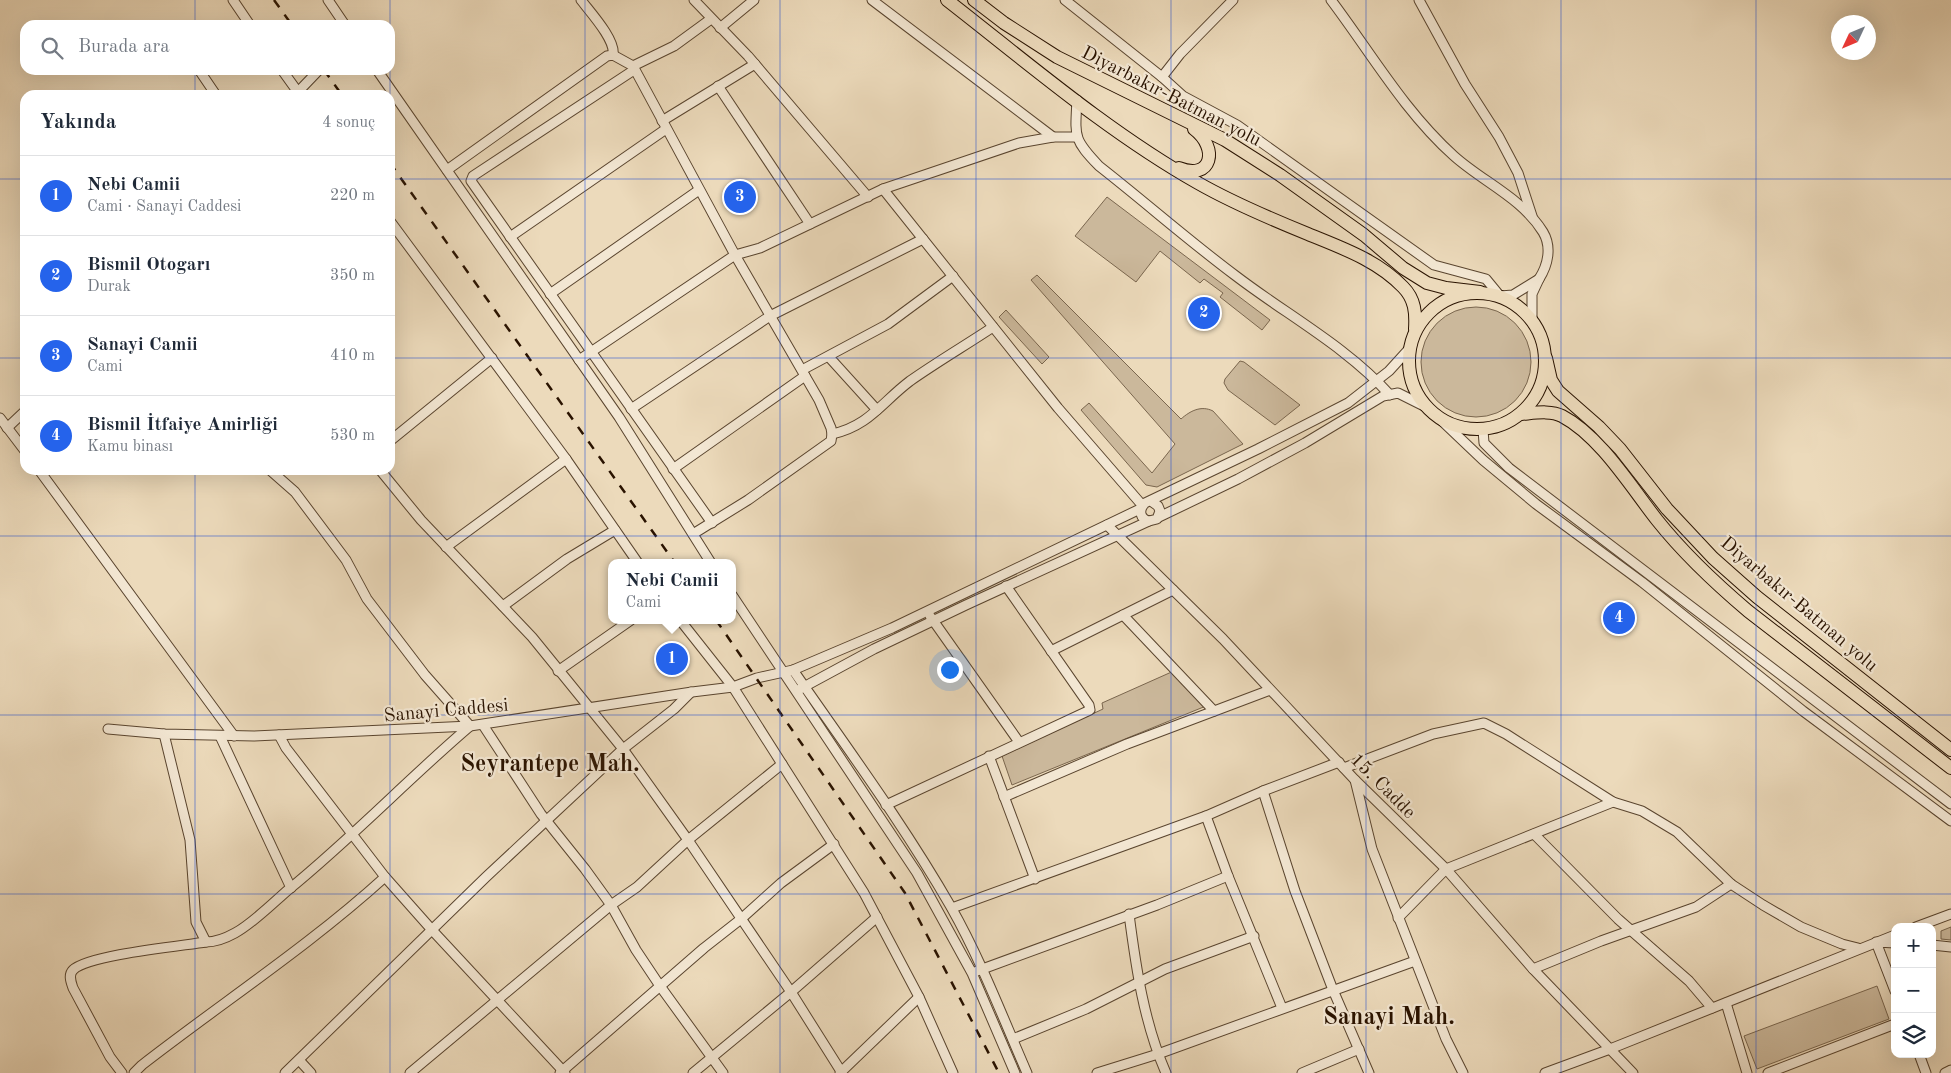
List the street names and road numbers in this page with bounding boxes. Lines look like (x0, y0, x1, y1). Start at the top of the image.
street label: Diyarbakır-Batman yolu (1078, 44, 1264, 151)
street label: Diyarbakır-Batman yolu (1716, 534, 1881, 676)
street label: Sanayi Caddesi (383, 697, 509, 726)
street label: 15. Cadde (1346, 751, 1418, 823)

